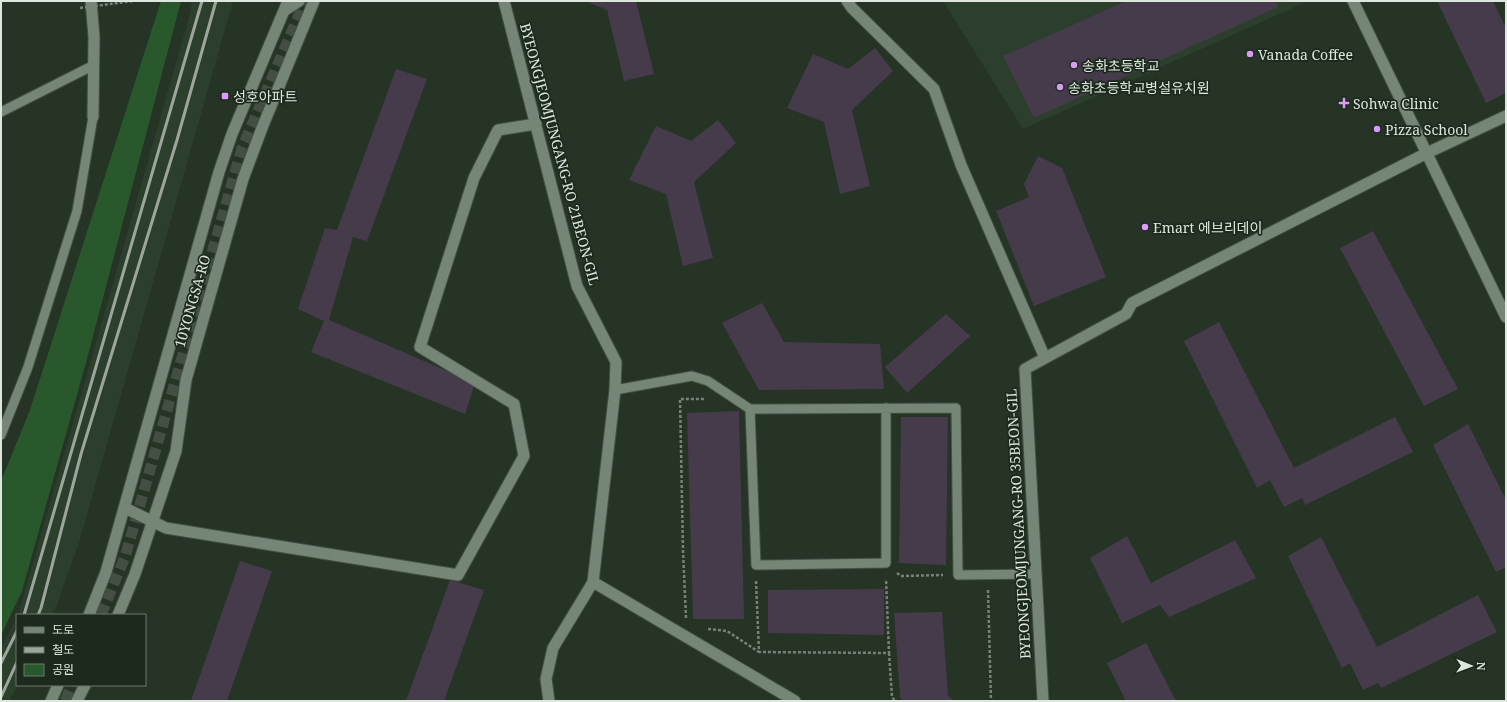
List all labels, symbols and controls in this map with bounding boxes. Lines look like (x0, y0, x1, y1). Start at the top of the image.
street label: BYEONGJEOMJUNGANG-RO 21BEON-GIL (516, 21, 604, 287)
place label: Vanada Coffee (1258, 45, 1353, 64)
marker: Vanada Coffee (1245, 49, 1255, 59)
place label: 송화초등학교 (1082, 56, 1159, 75)
marker: 송화초등학교 (1069, 60, 1079, 70)
place label: 송화초등학교병설유치원 (1068, 78, 1210, 97)
marker: 송화초등학교병설유치원 (1055, 82, 1065, 92)
place label: 성호아파트 (233, 87, 298, 106)
marker: 성호아파트 (220, 91, 230, 101)
place label: Sohwa Clinic (1353, 94, 1439, 113)
marker: Sohwa Clinic (1338, 97, 1350, 109)
place label: Pizza School (1385, 120, 1468, 139)
marker: Pizza School (1372, 124, 1382, 134)
place label: Emart 에브리데이 (1153, 218, 1262, 237)
marker: Emart 에브리데이 (1140, 222, 1150, 232)
street label: 10YONGSA-RO (170, 252, 214, 350)
street label: BYEONGJEOMJUNGANG-RO 35BEON-GIL (1001, 388, 1035, 660)
legend (16, 614, 146, 686)
text: 도로 (52, 621, 74, 638)
text: 철도 (52, 641, 74, 658)
north arrow (1451, 646, 1491, 686)
text: 공원 (52, 661, 74, 678)
text: N (1474, 662, 1489, 671)

